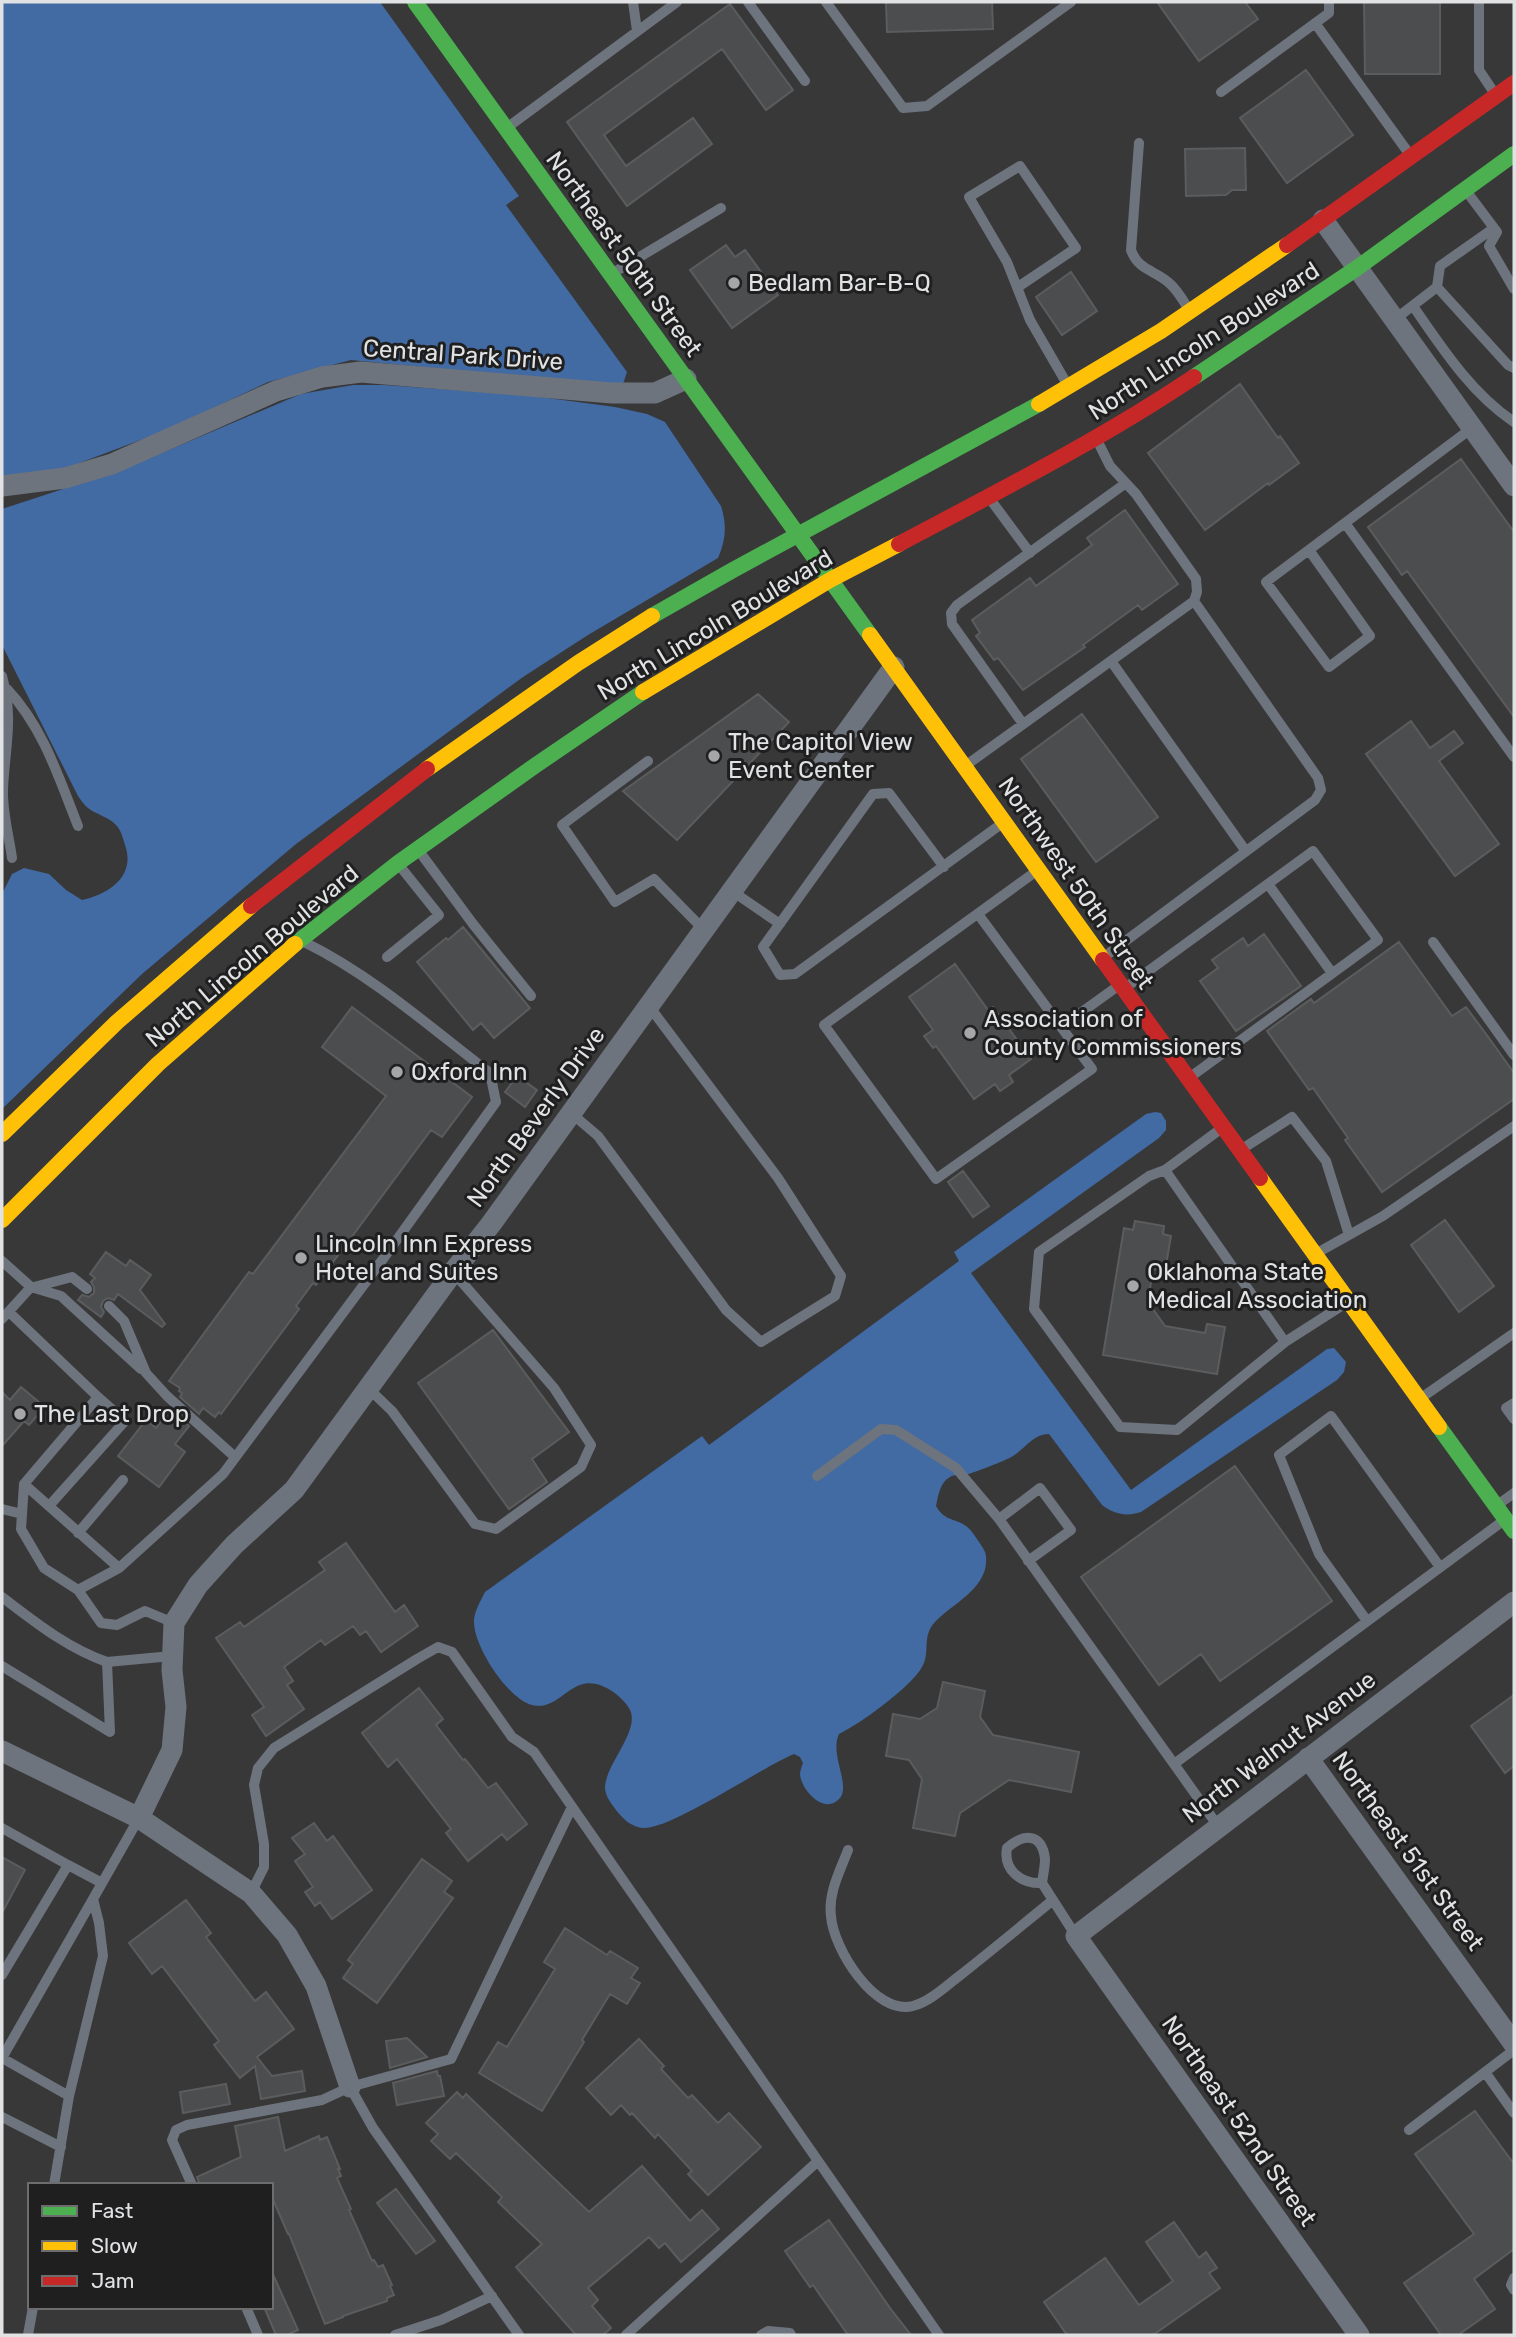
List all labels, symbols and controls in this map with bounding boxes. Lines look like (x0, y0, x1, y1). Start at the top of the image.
street label: Northeast 50th Street (540, 146, 708, 362)
street label: North Lincoln Boulevard (1084, 256, 1324, 426)
place label: Bedlam Bar-B-Q (748, 269, 931, 297)
marker: Bedlam Bar-B-Q (726, 275, 742, 291)
street label: Central Park Drive (362, 334, 564, 376)
street label: North Lincoln Boulevard (593, 544, 837, 706)
place label: The Capitol View Event Center (728, 728, 913, 784)
marker: The Capitol View Event Center (706, 748, 722, 764)
street label: Northwest 50th Street (992, 772, 1160, 994)
street label: North Lincoln Boulevard (140, 859, 364, 1053)
place label: Association of County Commissioners (984, 1005, 1242, 1061)
street label: North Beverly Drive (461, 1021, 611, 1213)
marker: Association of County Commissioners (962, 1025, 978, 1041)
place label: Oxford Inn (411, 1058, 528, 1086)
marker: Oxford Inn (389, 1064, 405, 1080)
place label: Lincoln Inn Express Hotel and Suites (315, 1230, 532, 1286)
marker: Lincoln Inn Express Hotel and Suites (293, 1250, 309, 1266)
place label: Oklahoma State Medical Association (1147, 1258, 1367, 1314)
marker: Oklahoma State Medical Association (1125, 1278, 1141, 1294)
place label: The Last Drop (34, 1400, 189, 1428)
marker: The Last Drop (12, 1406, 28, 1422)
street label: North Walnut Avenue (1177, 1665, 1381, 1829)
street label: Northeast 51st Street (1326, 1746, 1490, 1956)
street label: Northeast 52nd Street (1156, 2010, 1322, 2232)
legend (28, 2183, 273, 2309)
text: Fast (91, 2198, 133, 2223)
text: Slow (91, 2233, 138, 2258)
text: Jam (91, 2268, 135, 2293)

